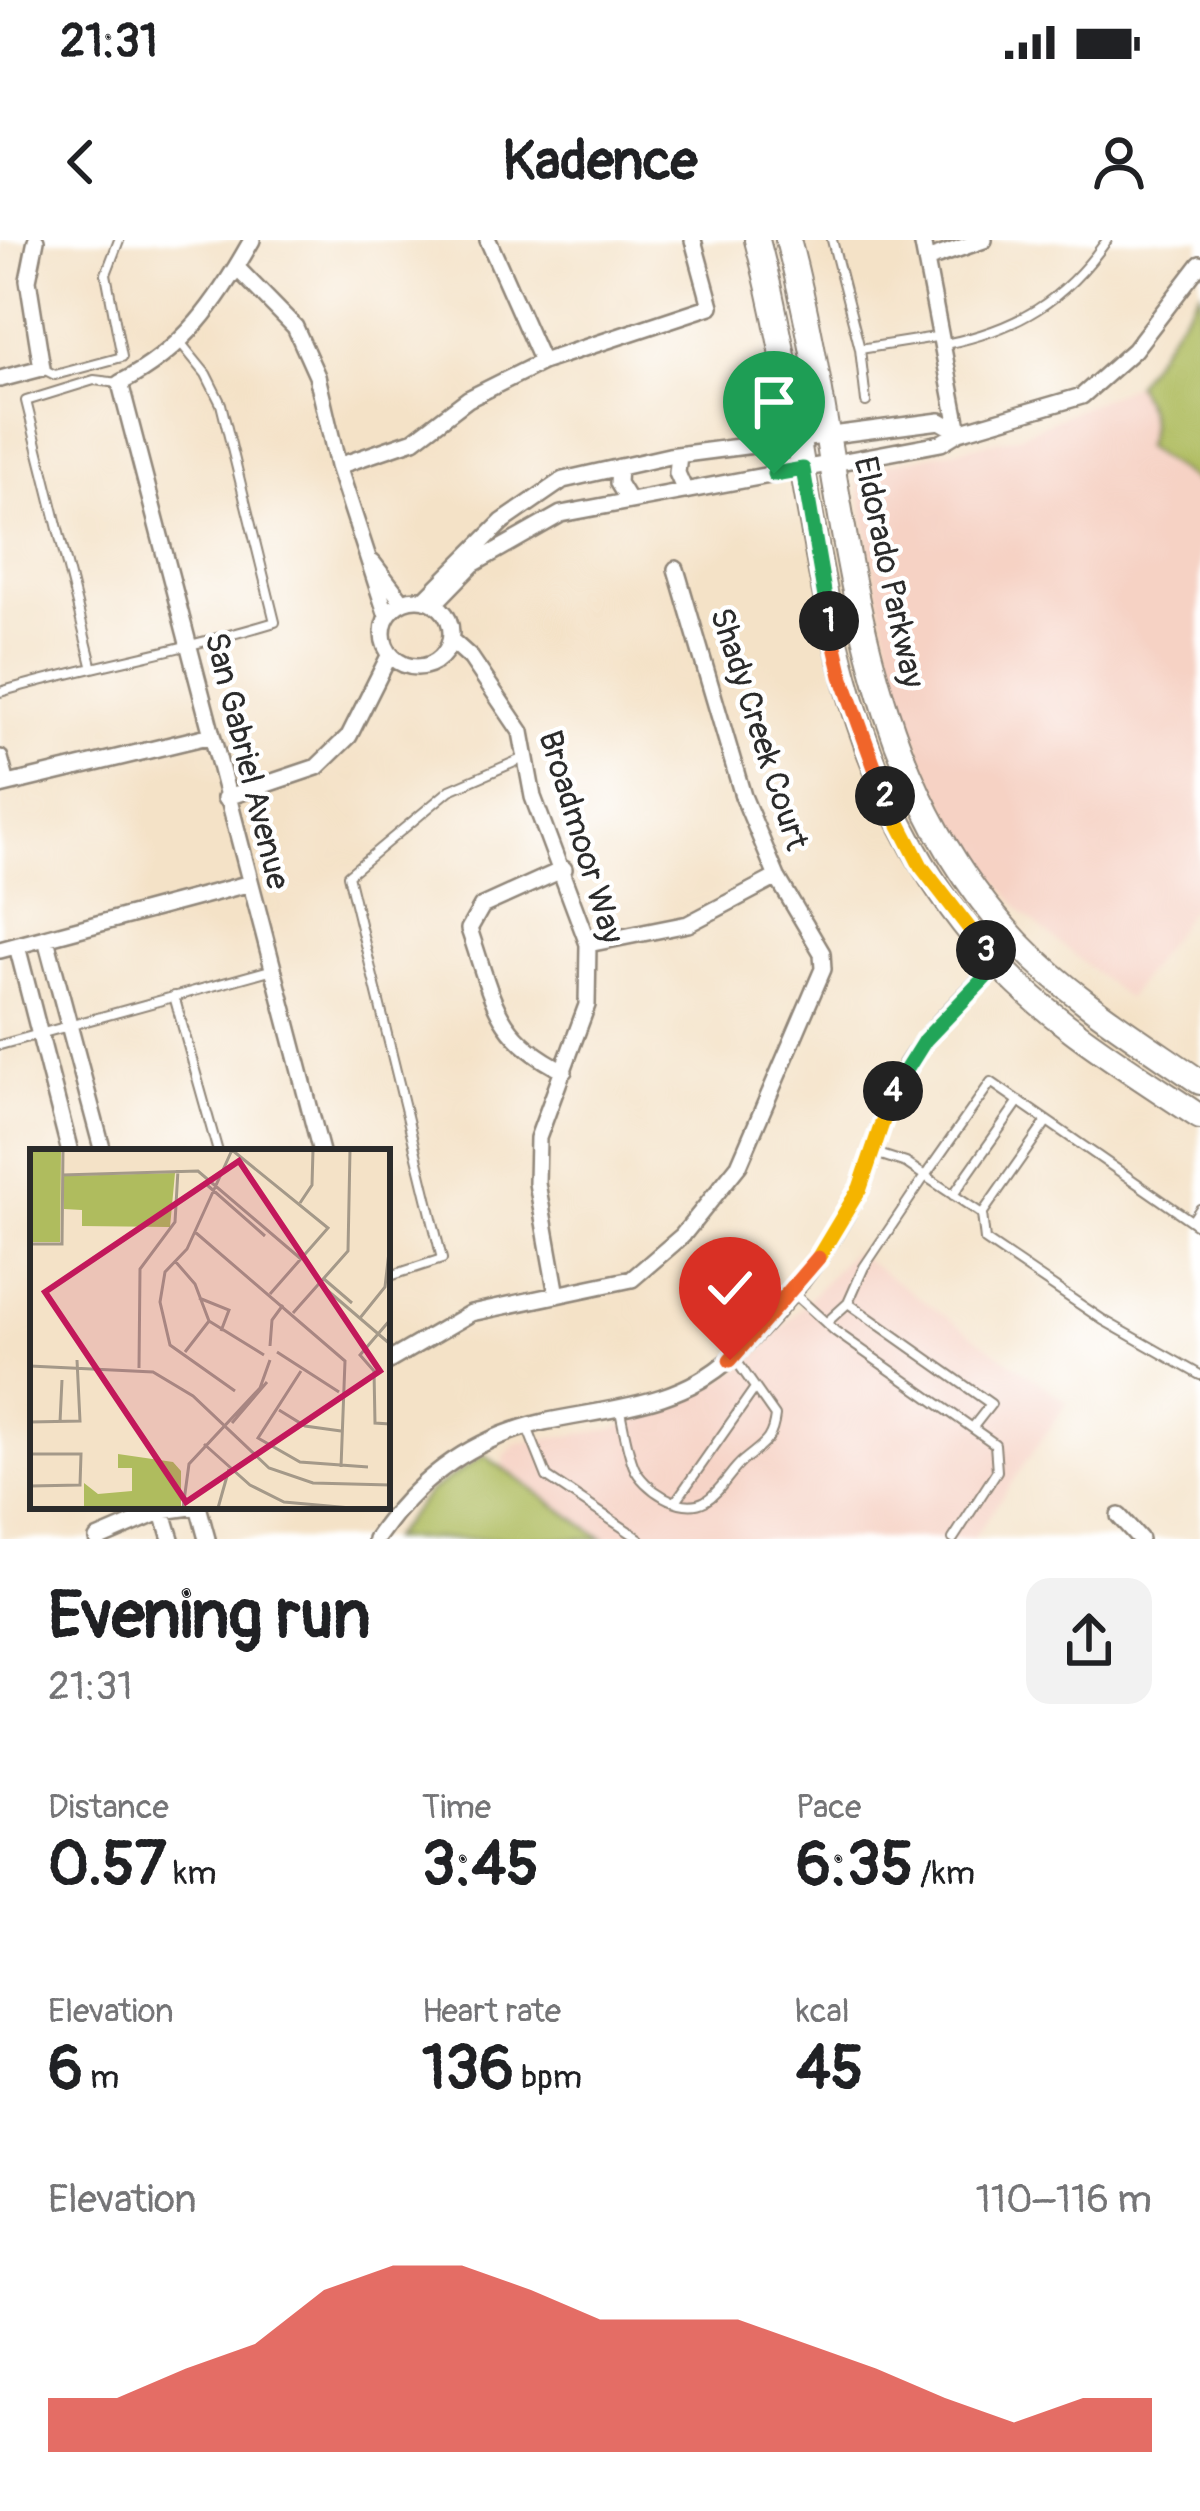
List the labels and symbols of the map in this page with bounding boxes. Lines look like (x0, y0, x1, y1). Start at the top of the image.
pin (723, 351, 825, 474)
street label: Eldorado Parkway (844, 453, 934, 691)
pin: 1 (799, 591, 859, 651)
street label: Shady Creek Court (701, 603, 818, 856)
street label: San Gabriel Avenue (195, 628, 299, 894)
street label: Broadmoor Way (529, 726, 633, 948)
pin: 2 (855, 766, 915, 826)
pin: 3 (956, 920, 1016, 980)
pin: 4 (863, 1061, 923, 1121)
inset map (30, 1149, 390, 1509)
pin (679, 1237, 781, 1360)

